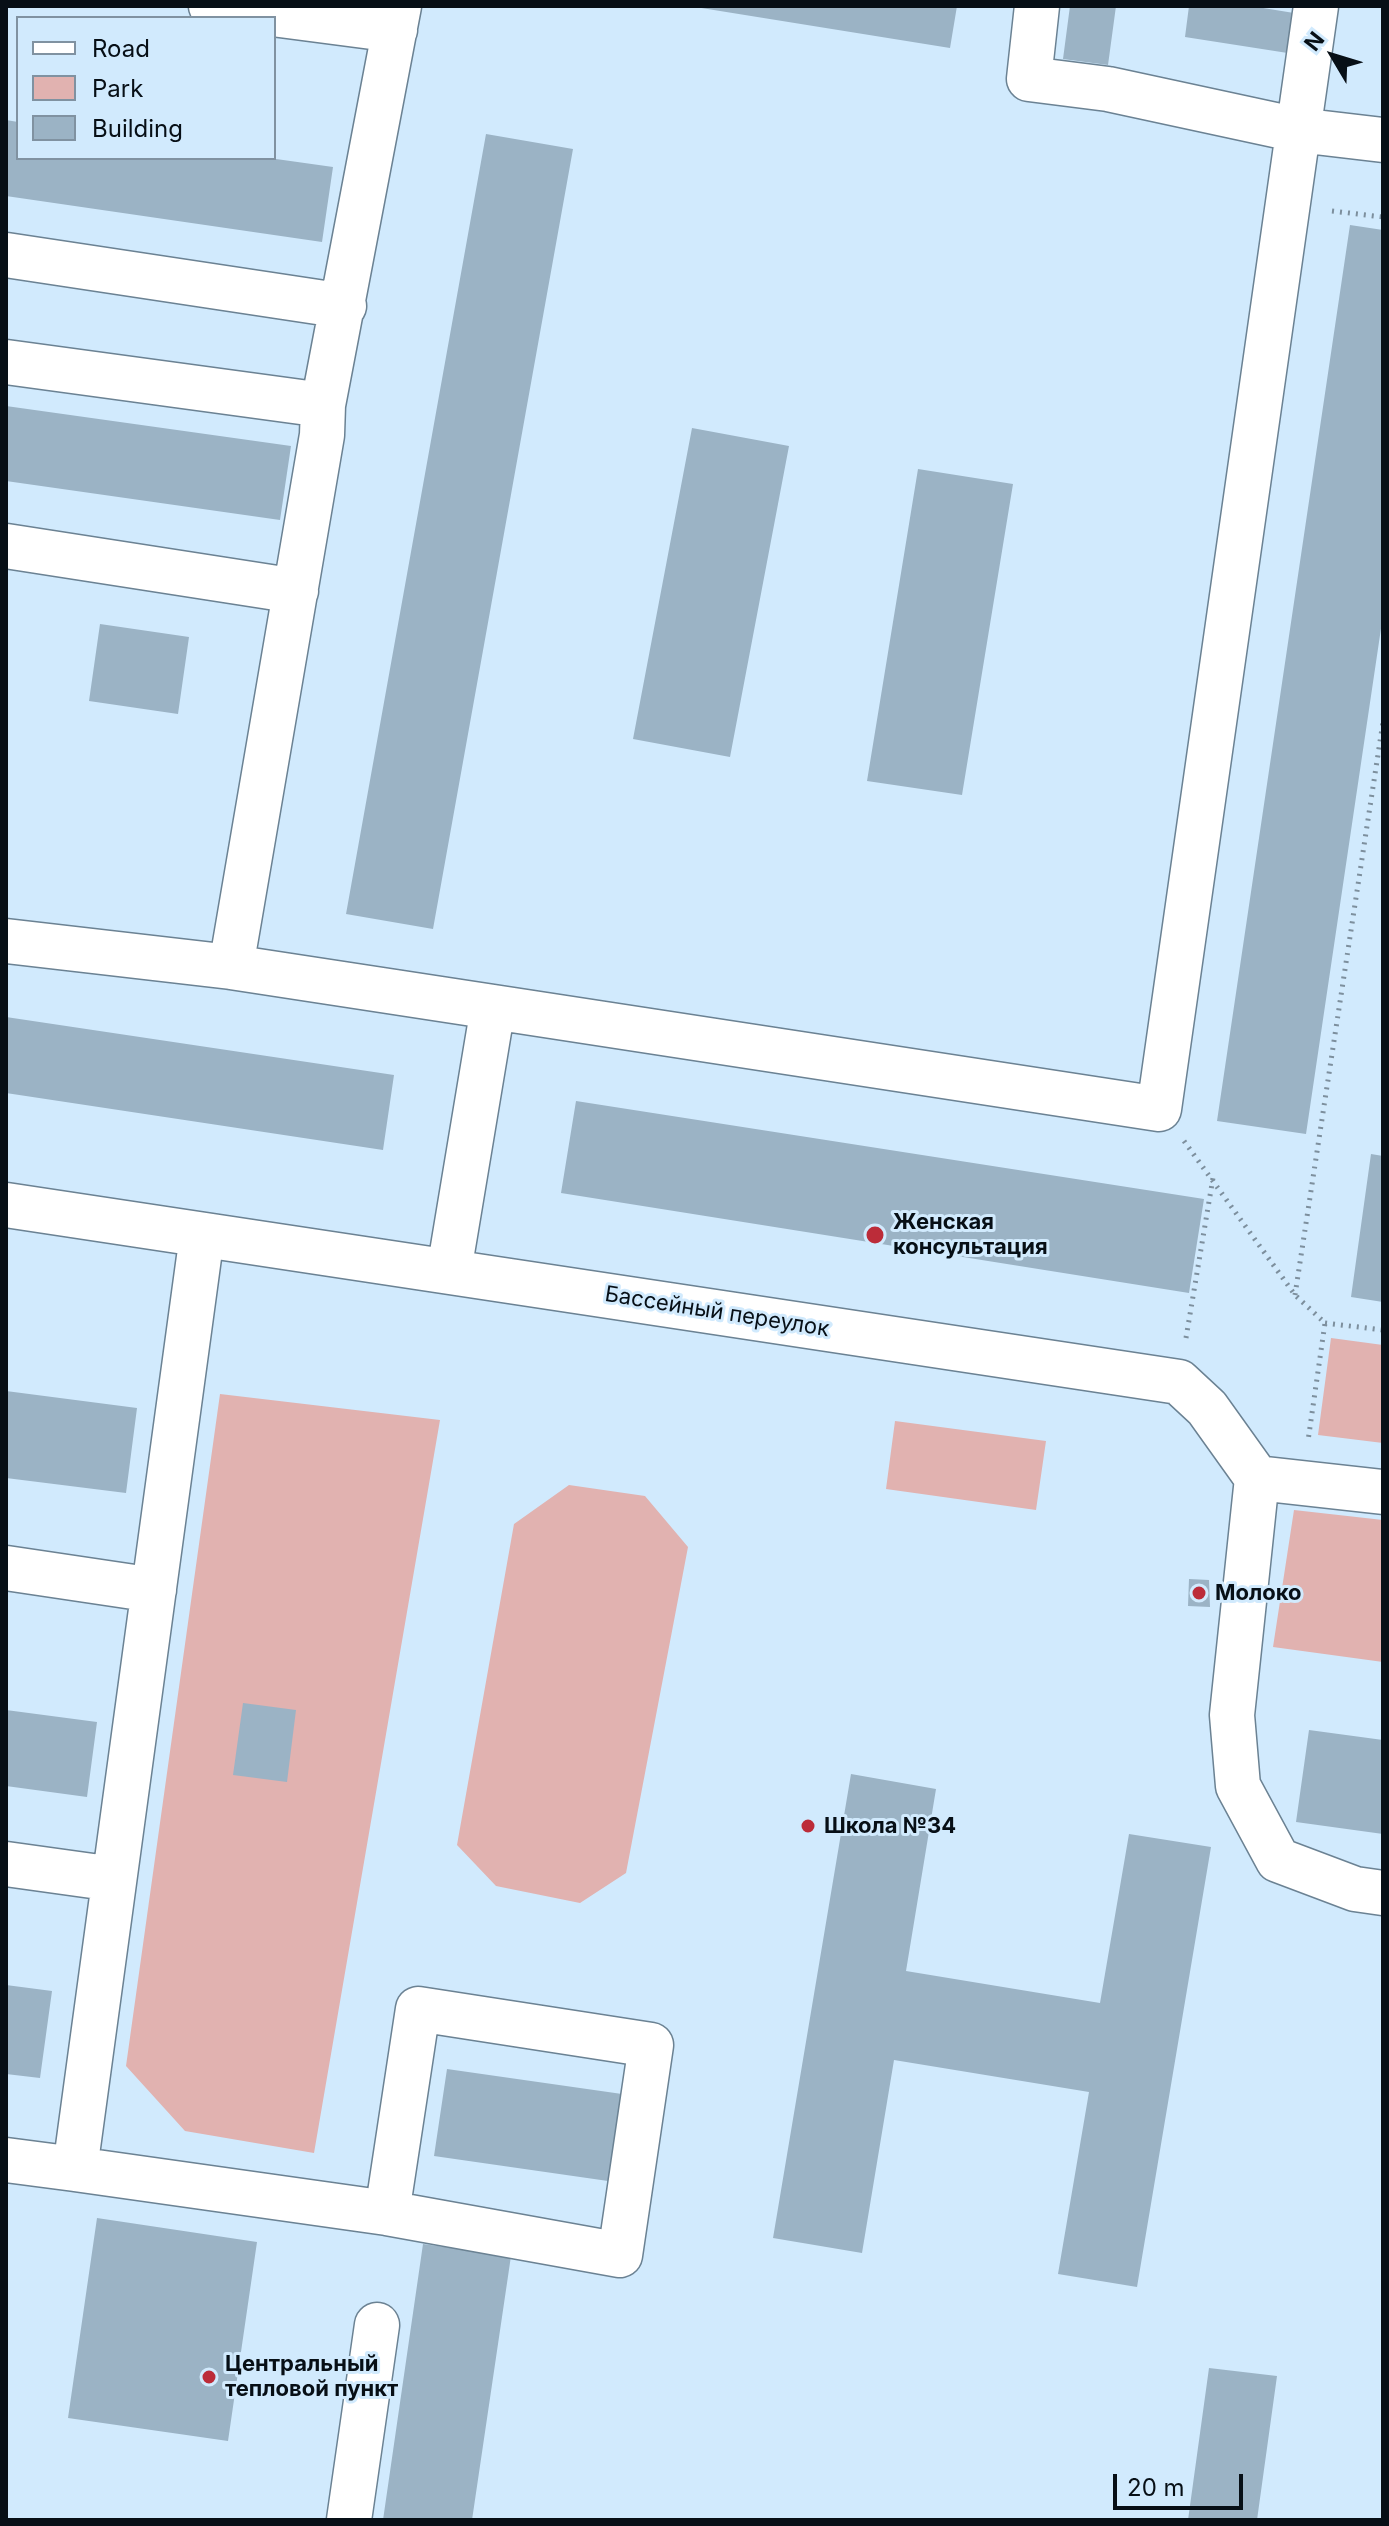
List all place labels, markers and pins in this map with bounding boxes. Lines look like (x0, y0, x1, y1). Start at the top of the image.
place label: Женская консультация (893, 1209, 1048, 1260)
marker: Женская консультация (864, 1224, 886, 1246)
place label: Молоко (1215, 1580, 1302, 1606)
marker: Молоко (1190, 1584, 1208, 1602)
place label: Школа №34 (824, 1813, 956, 1839)
marker: Школа №34 (799, 1817, 817, 1835)
place label: Центральный тепловой пункт (225, 2351, 398, 2402)
marker: Центральный тепловой пункт (200, 2368, 218, 2386)

